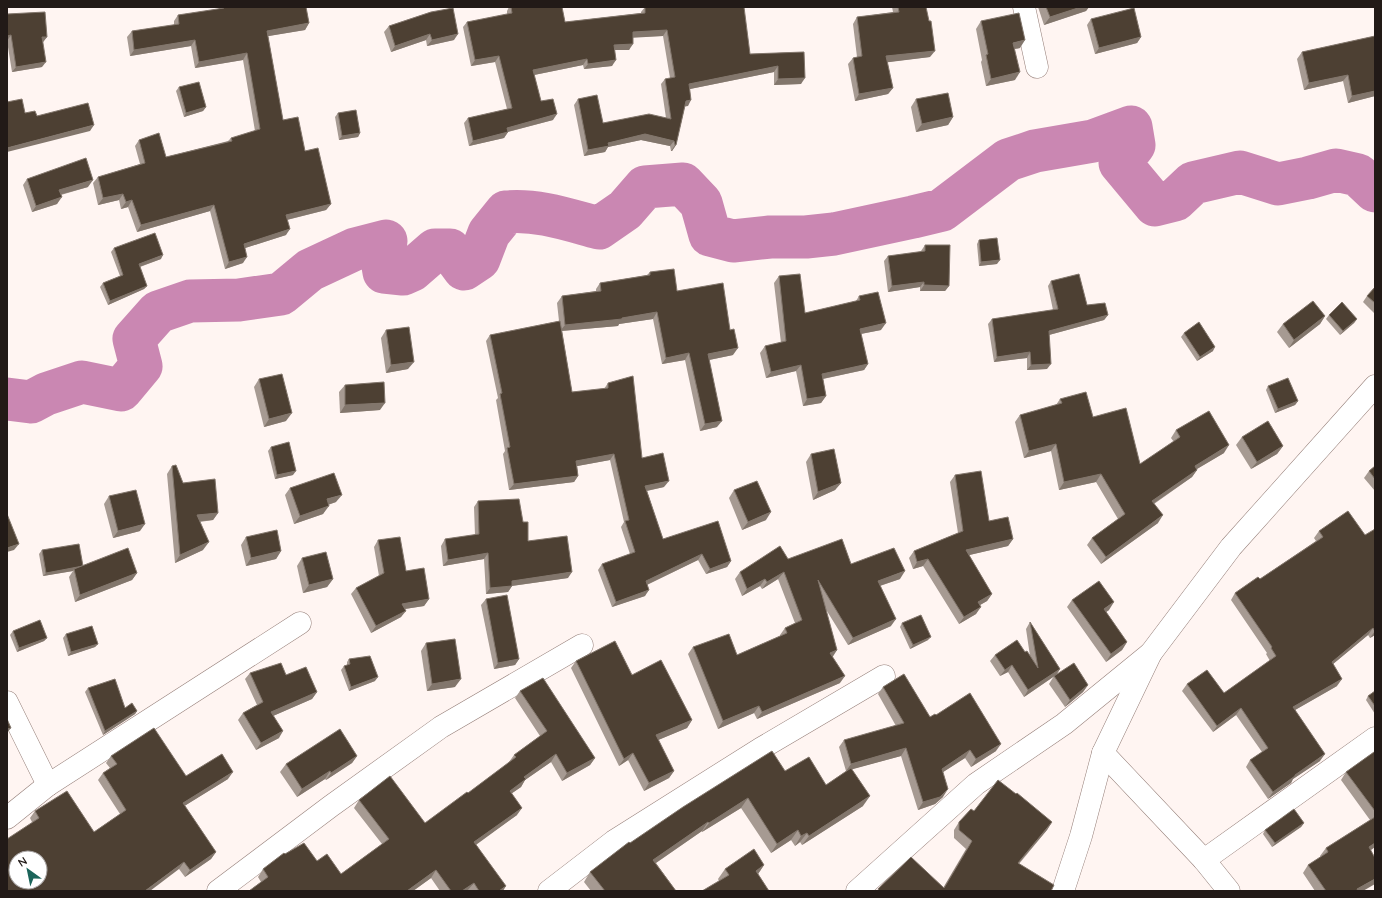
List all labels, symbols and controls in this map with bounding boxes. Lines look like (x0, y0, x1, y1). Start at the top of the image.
north arrow (8, 850, 48, 890)
text: N (15, 854, 30, 870)

